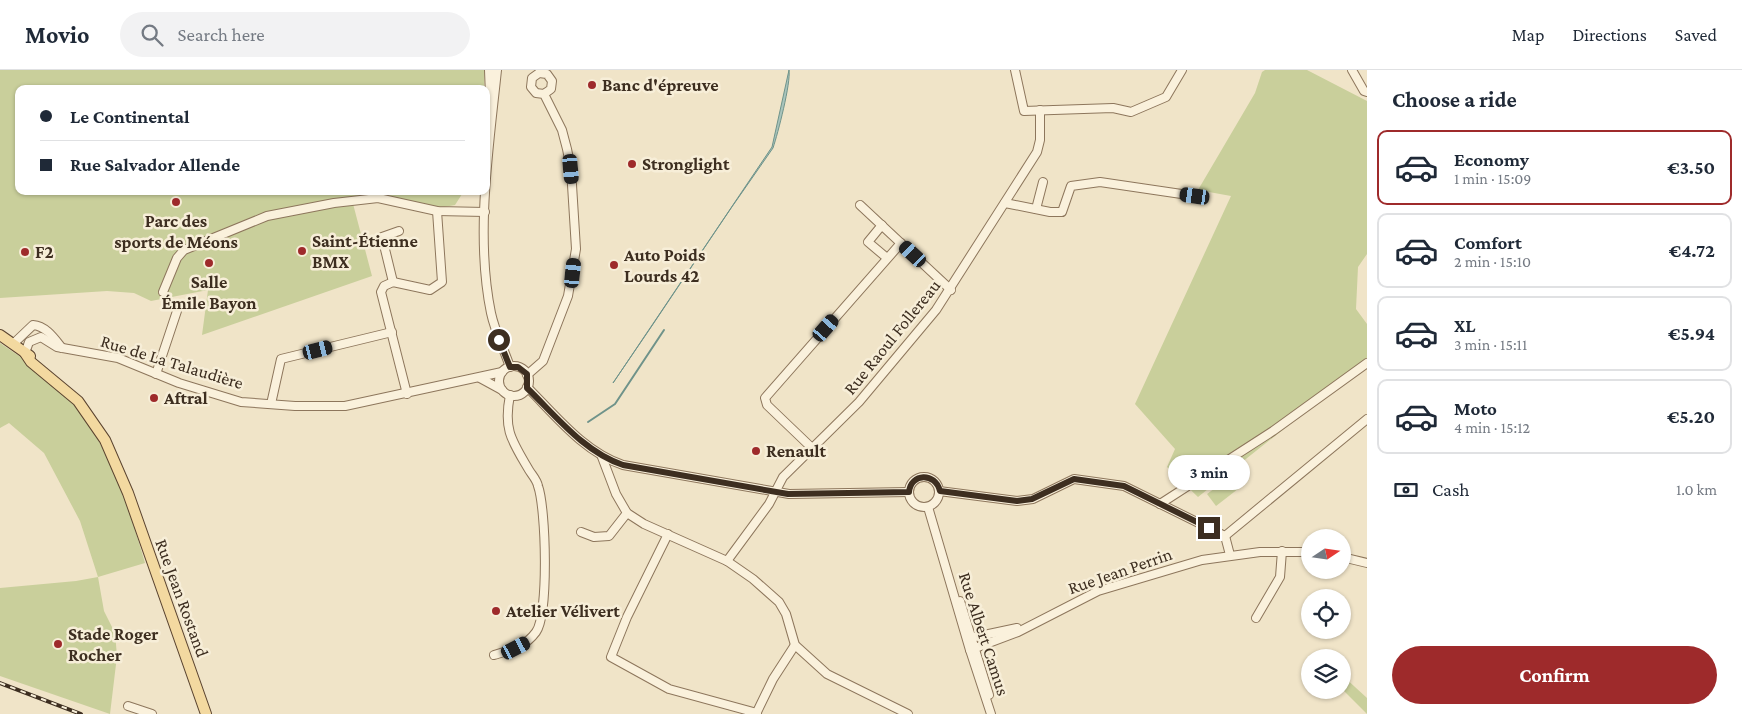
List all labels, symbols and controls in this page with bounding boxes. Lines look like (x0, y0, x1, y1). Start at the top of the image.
search box (120, 12, 470, 57)
text: Movio (25, 21, 90, 48)
icon: search (138, 21, 166, 49)
text: Search here (178, 24, 265, 45)
text: Map (1512, 25, 1544, 45)
text: Directions (1572, 25, 1647, 45)
text: Saved (1675, 25, 1717, 45)
place label: Banc d'épreuve (602, 75, 719, 95)
marker: Banc d'épreuve (586, 79, 598, 91)
text: Choose a ride (1392, 87, 1517, 112)
text: Le Continental (70, 106, 190, 127)
icon: car (1394, 145, 1439, 190)
text: Economy (1454, 149, 1529, 170)
car (562, 153, 579, 185)
text: Rue Salvador Allende (70, 154, 240, 175)
place label: Stronglight (642, 154, 730, 174)
text: €3.50 (1667, 157, 1715, 178)
marker: Stronglight (626, 158, 638, 170)
text: 1 min · 15:09 (1454, 170, 1531, 187)
car (1179, 186, 1210, 206)
marker: Parc des sports de Méons (170, 196, 182, 208)
place label: Parc des sports de Méons (114, 211, 238, 252)
icon: car (1394, 228, 1439, 273)
place label: Saint-Étienne BMX (312, 231, 418, 272)
text: Comfort (1454, 232, 1522, 253)
car (896, 238, 929, 270)
text: €4.72 (1669, 240, 1715, 261)
place label: F2 (35, 242, 54, 262)
marker: Saint-Étienne BMX (296, 245, 308, 257)
place label: Auto Poids Lourds 42 (623, 245, 705, 286)
marker: F2 (19, 246, 31, 258)
text: 2 min · 15:10 (1454, 253, 1531, 270)
marker: Salle Émile Bayon (203, 257, 215, 269)
car (563, 257, 582, 289)
marker: Auto Poids Lourds 42 (608, 259, 620, 271)
place label: Salle Émile Bayon (161, 272, 257, 313)
street label: Rue Raoul Follereau (840, 275, 945, 398)
icon: car (1394, 311, 1439, 356)
car (810, 312, 841, 344)
text: XL (1454, 315, 1476, 336)
text: €5.94 (1668, 323, 1715, 344)
route start (488, 329, 510, 351)
street label: Rue de La Talaudière (98, 331, 246, 393)
text: 3 min · 15:11 (1454, 336, 1527, 353)
car (301, 339, 334, 361)
place label: Aftral (163, 388, 208, 408)
marker: Aftral (148, 392, 160, 404)
icon: car (1394, 394, 1439, 439)
text: Moto (1454, 398, 1497, 419)
text: €5.20 (1667, 406, 1715, 427)
text: 4 min · 15:12 (1454, 419, 1530, 436)
place label: Renault (766, 441, 827, 461)
marker: Renault (750, 445, 762, 457)
callout: 3 min (1168, 456, 1250, 490)
text: 3 min (1190, 464, 1228, 481)
icon: cash (1392, 476, 1420, 504)
text: Cash (1432, 479, 1470, 500)
text: 1.0 km (1676, 481, 1717, 498)
route end (1198, 517, 1220, 539)
north arrow (1301, 529, 1351, 579)
map controls (1301, 529, 1351, 699)
street label: Rue Jean Rostand (151, 536, 213, 660)
street label: Rue Jean Perrin (1065, 544, 1175, 598)
street label: Rue Albert Camus (955, 570, 1013, 698)
button: locate (1301, 589, 1351, 639)
place label: Atelier Vélivert (505, 601, 620, 621)
marker: Atelier Vélivert (490, 605, 502, 617)
place label: Stade Roger Rocher (68, 624, 158, 665)
car (499, 635, 532, 661)
marker: Stade Roger Rocher (52, 638, 64, 650)
button: Confirm (1392, 646, 1717, 704)
button: layers (1301, 649, 1351, 699)

